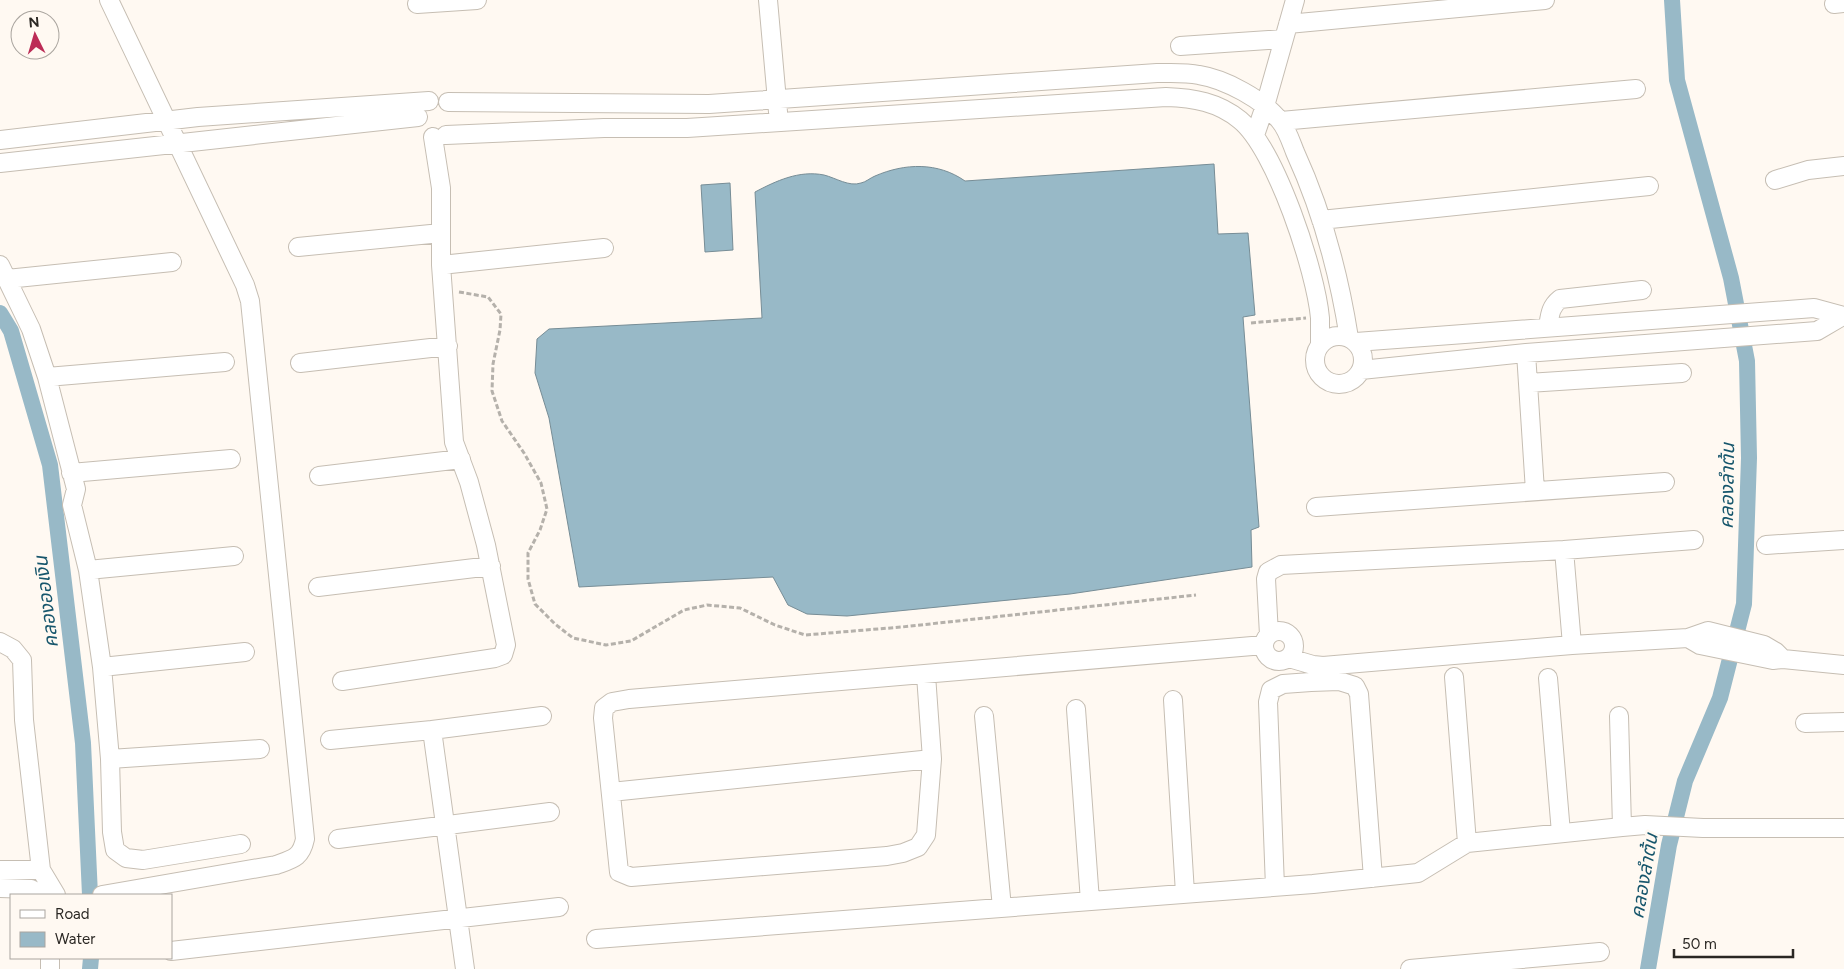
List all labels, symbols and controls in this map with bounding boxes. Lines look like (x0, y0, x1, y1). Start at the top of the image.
north arrow (10, 10, 60, 60)
text: N (28, 14, 40, 31)
water label: คลองลำต้น (1715, 441, 1739, 529)
water label: คลองออเงิน (29, 554, 63, 649)
water label: คลองลำต้น (1625, 830, 1663, 920)
legend (10, 894, 172, 959)
text: Road (55, 905, 90, 923)
scale bar (1674, 926, 1793, 958)
text: Water (55, 930, 95, 948)
text: 50 m (1682, 935, 1717, 953)

